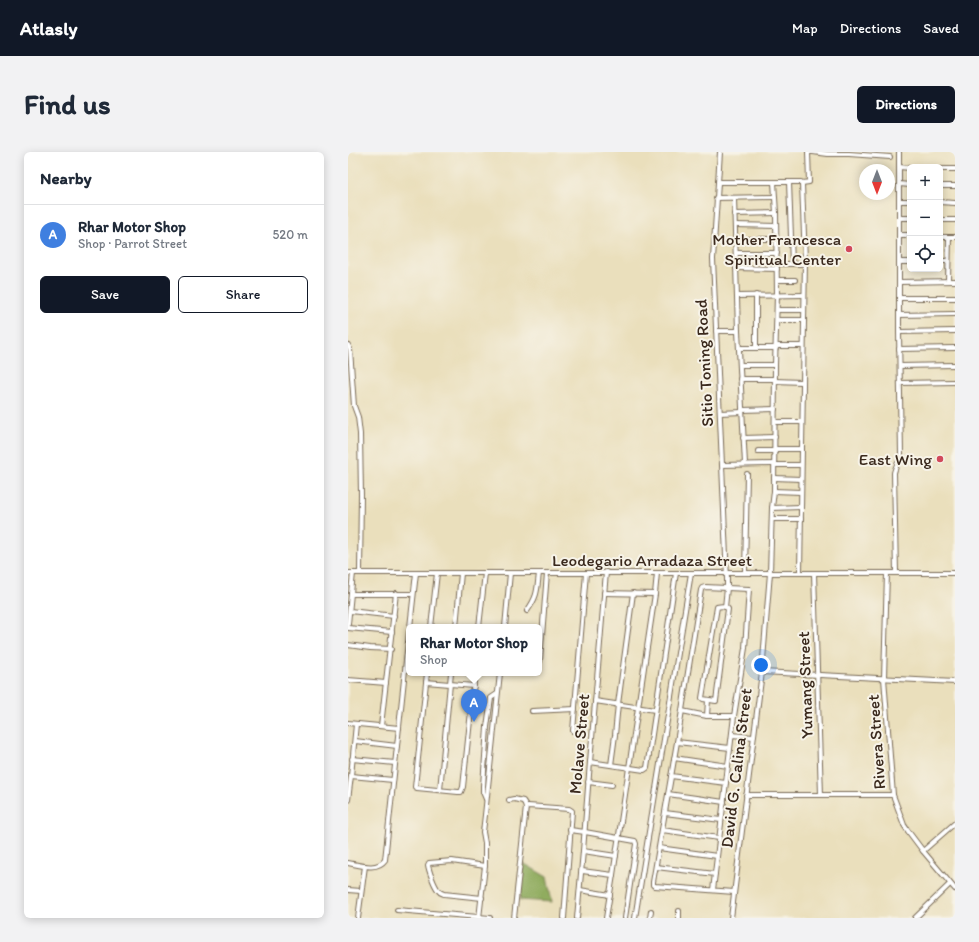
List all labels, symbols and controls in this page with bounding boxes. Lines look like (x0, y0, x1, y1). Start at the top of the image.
text: Atlasly (20, 17, 77, 40)
text: Map (792, 20, 818, 37)
text: Directions (840, 20, 901, 37)
text: Saved (923, 20, 959, 37)
button: Directions (857, 86, 955, 123)
text: Find us (24, 87, 111, 121)
north arrow (859, 164, 895, 200)
map controls (907, 164, 943, 272)
button: + (907, 164, 943, 200)
text: Nearby (40, 168, 92, 188)
button: − (907, 200, 943, 236)
text: Rhar Motor Shop (78, 218, 186, 236)
text: A (49, 227, 57, 242)
text: 520 m (272, 227, 308, 242)
place label: Mother Francesca Spiritual Center (712, 229, 841, 269)
text: Shop · Parrot Street (78, 236, 187, 251)
button: locate (907, 236, 943, 272)
marker: Mother Francesca Spiritual Center (844, 244, 854, 254)
button: Save (40, 276, 170, 313)
button: Share (178, 276, 308, 313)
street label: Sitio Toning Road (691, 299, 717, 427)
place label: East Wing (859, 449, 932, 469)
marker: East Wing (935, 454, 945, 464)
street label: Leodegario Arradaza Street (552, 550, 752, 570)
popup (406, 624, 542, 676)
street label: Yumang Street (793, 631, 817, 739)
text: Rhar Motor Shop (420, 634, 528, 652)
text: Shop (420, 652, 447, 667)
your location (751, 655, 771, 675)
street label: David G. Calina Street (716, 686, 756, 849)
pin: A (461, 689, 487, 722)
street label: Molave Street (565, 692, 593, 795)
street label: Rivera Street (863, 693, 889, 790)

